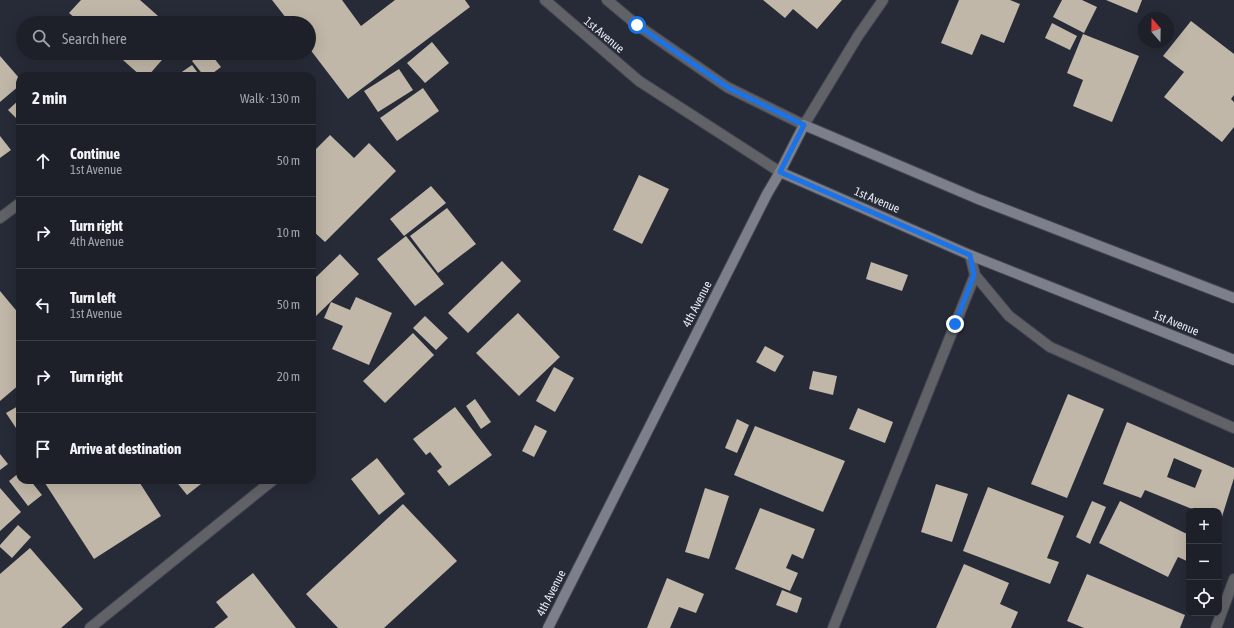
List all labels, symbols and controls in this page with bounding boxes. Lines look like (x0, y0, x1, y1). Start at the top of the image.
north arrow (1138, 12, 1174, 48)
street label: 1st Avenue (581, 14, 627, 56)
search box (16, 16, 316, 60)
route start (628, 16, 646, 34)
icon: search (30, 27, 52, 49)
text: Search here (62, 30, 127, 47)
text: 2 min (32, 88, 67, 108)
text: Walk · 130 m (240, 91, 300, 106)
text: Continue (70, 145, 120, 162)
icon: ahead (32, 150, 54, 172)
text: 50 m (277, 153, 300, 168)
text: 1st Avenue (70, 162, 122, 177)
street label: 1st Avenue (852, 184, 902, 216)
text: Turn right (70, 217, 123, 234)
icon: right (32, 222, 54, 244)
text: 10 m (277, 225, 300, 240)
text: 4th Avenue (70, 234, 124, 249)
street label: 4th Avenue (679, 279, 715, 329)
text: Turn left (70, 289, 116, 306)
icon: left (32, 294, 54, 316)
text: 50 m (277, 297, 300, 312)
text: 1st Avenue (70, 306, 122, 321)
street label: 1st Avenue (1151, 307, 1201, 339)
route end (946, 315, 964, 333)
icon: right (32, 366, 54, 388)
text: Turn right (70, 368, 123, 385)
text: 20 m (277, 369, 300, 384)
icon: arrive (32, 438, 54, 460)
text: Arrive at destination (70, 440, 181, 457)
map controls (1186, 508, 1222, 616)
button: + (1186, 508, 1222, 544)
button: − (1186, 544, 1222, 580)
street label: 4th Avenue (533, 568, 569, 618)
button: locate (1186, 580, 1222, 616)

